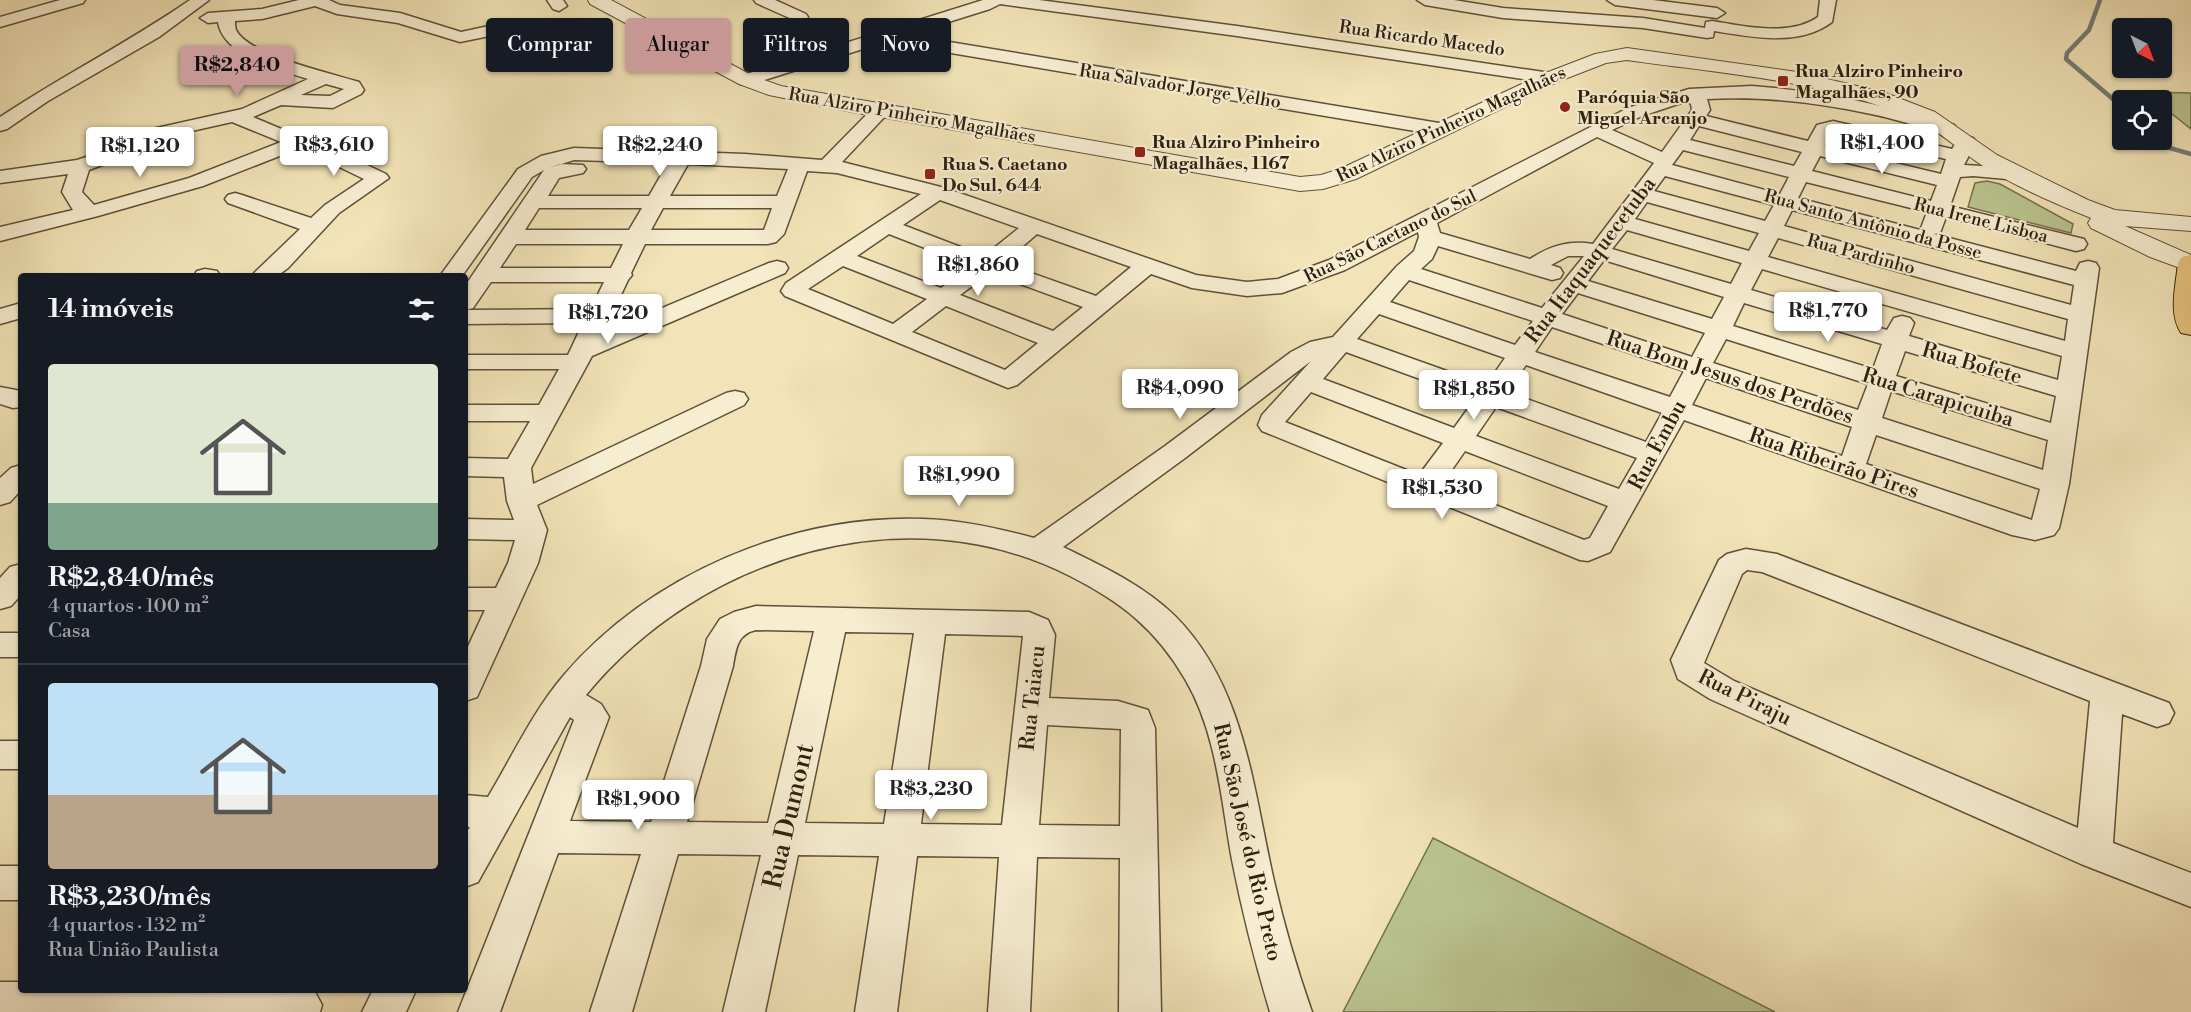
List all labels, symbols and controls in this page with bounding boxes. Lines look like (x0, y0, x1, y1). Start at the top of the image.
street label: Rua Ricardo Macedo (1337, 15, 1506, 62)
chip: Comprar (486, 18, 613, 72)
chip: Alugar (625, 18, 731, 72)
chip: Filtros (743, 18, 849, 72)
chip: Novo (861, 18, 951, 72)
north arrow (2112, 18, 2172, 78)
map controls (2112, 18, 2172, 150)
pin: R$2,840 (182, 46, 292, 97)
text: R$2,840 (194, 53, 280, 78)
street label: Rua Salvador Jorge Velho (1077, 59, 1283, 114)
place label: Rua Alziro Pinheiro Magalhães, 90 (1795, 60, 1963, 104)
street label: Rua Alziro Pinheiro Magalhães (1333, 61, 1570, 188)
marker: Rua Alziro Pinheiro Magalhães, 90 (1776, 74, 1790, 88)
street label: Rua Alziro Pinheiro Magalhães (786, 82, 1038, 149)
place label: Paróquia São Miguel Arcanjo (1577, 86, 1707, 130)
button: locate (2112, 90, 2172, 150)
marker: Paróquia São Miguel Arcanjo (1558, 100, 1572, 114)
pin: R$1,400 (1827, 124, 1937, 175)
pin: R$3,610 (279, 126, 389, 177)
pin: R$2,240 (605, 126, 715, 177)
pin: R$1,120 (85, 127, 195, 178)
place label: Rua Alziro Pinheiro Magalhães, 1167 (1152, 131, 1320, 175)
text: R$1,400 (1839, 131, 1925, 156)
text: R$3,610 (294, 133, 374, 158)
text: R$2,240 (617, 133, 703, 158)
text: R$1,120 (100, 134, 180, 159)
marker: Rua Alziro Pinheiro Magalhães, 1167 (1133, 145, 1147, 159)
place label: Rua S. Caetano Do Sul, 644 (942, 153, 1068, 197)
marker: Rua S. Caetano Do Sul, 644 (923, 167, 937, 181)
street label: Rua Itaquaquecetuba (1520, 172, 1662, 349)
street label: Rua São Caetano do Sul (1300, 184, 1481, 288)
street label: Rua Santo Antônio da Posse (1761, 184, 1984, 265)
street label: Rua Irene Lisboa (1911, 193, 2051, 249)
street label: Rua Pardinho (1804, 229, 1918, 280)
pin: R$1,860 (923, 246, 1033, 297)
text: R$1,860 (937, 253, 1019, 278)
pin: R$1,770 (1773, 292, 1883, 343)
text: 14 imóveis (48, 293, 174, 325)
icon: filters (405, 293, 438, 326)
pin: R$1,720 (553, 294, 663, 345)
text: R$1,770 (1788, 299, 1868, 324)
text: R$1,720 (567, 301, 649, 326)
street label: Rua Bom Jesus dos Perdões (1603, 326, 1857, 430)
street label: Rua Bofete (1918, 337, 2025, 391)
street label: Rua Carapicuiba (1859, 363, 2017, 433)
pin: R$4,090 (1125, 369, 1235, 420)
pin: R$1,850 (1419, 370, 1529, 421)
text: R$4,090 (1136, 376, 1224, 401)
text: R$1,850 (1433, 377, 1515, 402)
street label: Rua Embu (1623, 396, 1692, 495)
icon: home (189, 403, 297, 511)
street label: Rua Ribeirão Pires (1745, 423, 1922, 505)
pin: R$1,990 (904, 456, 1014, 507)
text: R$1,990 (918, 463, 1000, 488)
pin: R$1,530 (1387, 469, 1497, 520)
text: R$1,530 (1401, 476, 1483, 501)
text: R$2,840/mês (48, 562, 214, 594)
text: 4 quartos · 100 m² (48, 594, 209, 619)
text: Casa (48, 619, 91, 644)
street label: Rua Taiacu (1015, 644, 1051, 752)
street label: Rua Piraju (1693, 664, 1796, 732)
street label: Rua São José do Rio Preto (1207, 721, 1287, 964)
icon: home (189, 722, 297, 830)
street label: Rua Dumont (757, 740, 821, 892)
pin: R$3,230 (876, 770, 986, 821)
text: R$3,230 (889, 777, 973, 802)
pin: R$1,900 (583, 780, 693, 831)
text: R$1,900 (596, 787, 680, 812)
text: R$3,230/mês (48, 881, 211, 913)
text: 4 quartos · 132 m² (48, 913, 205, 938)
text: Rua União Paulista (48, 938, 219, 963)

